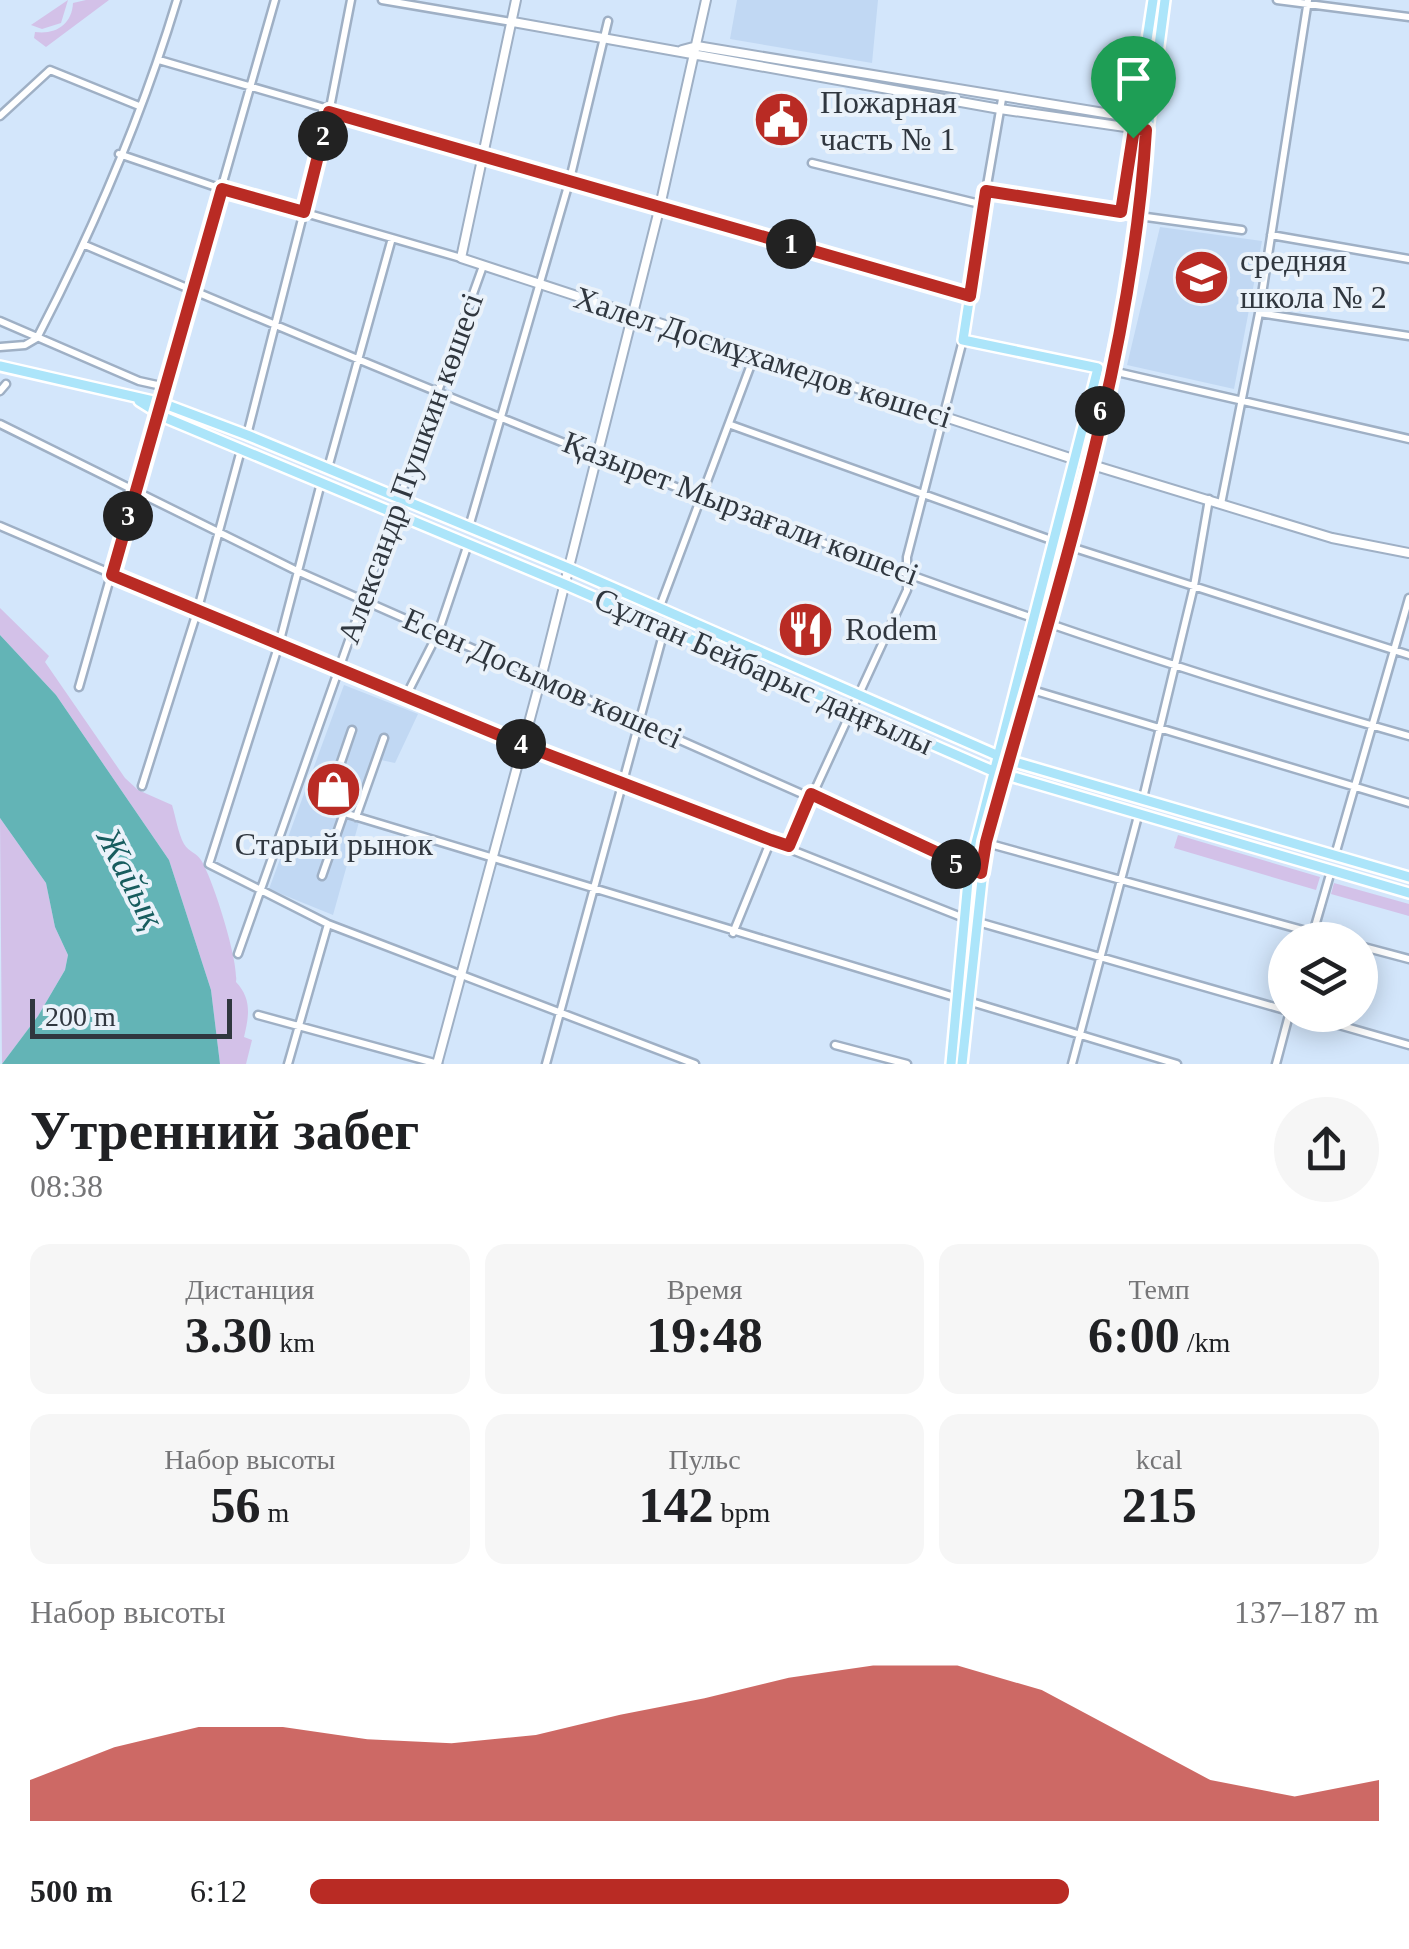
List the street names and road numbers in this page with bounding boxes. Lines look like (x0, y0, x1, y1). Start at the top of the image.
street label: Халел Досмұхамедов көшесі (570, 279, 956, 435)
street label: Александр Пушкин көшесі (330, 288, 490, 648)
street label: Қазырет Мырзағали көшесі (558, 423, 924, 593)
street label: Сұлтан Бейбарыс даңғылы (589, 580, 939, 762)
street label: Есен Досымов көшесі (398, 600, 688, 756)

